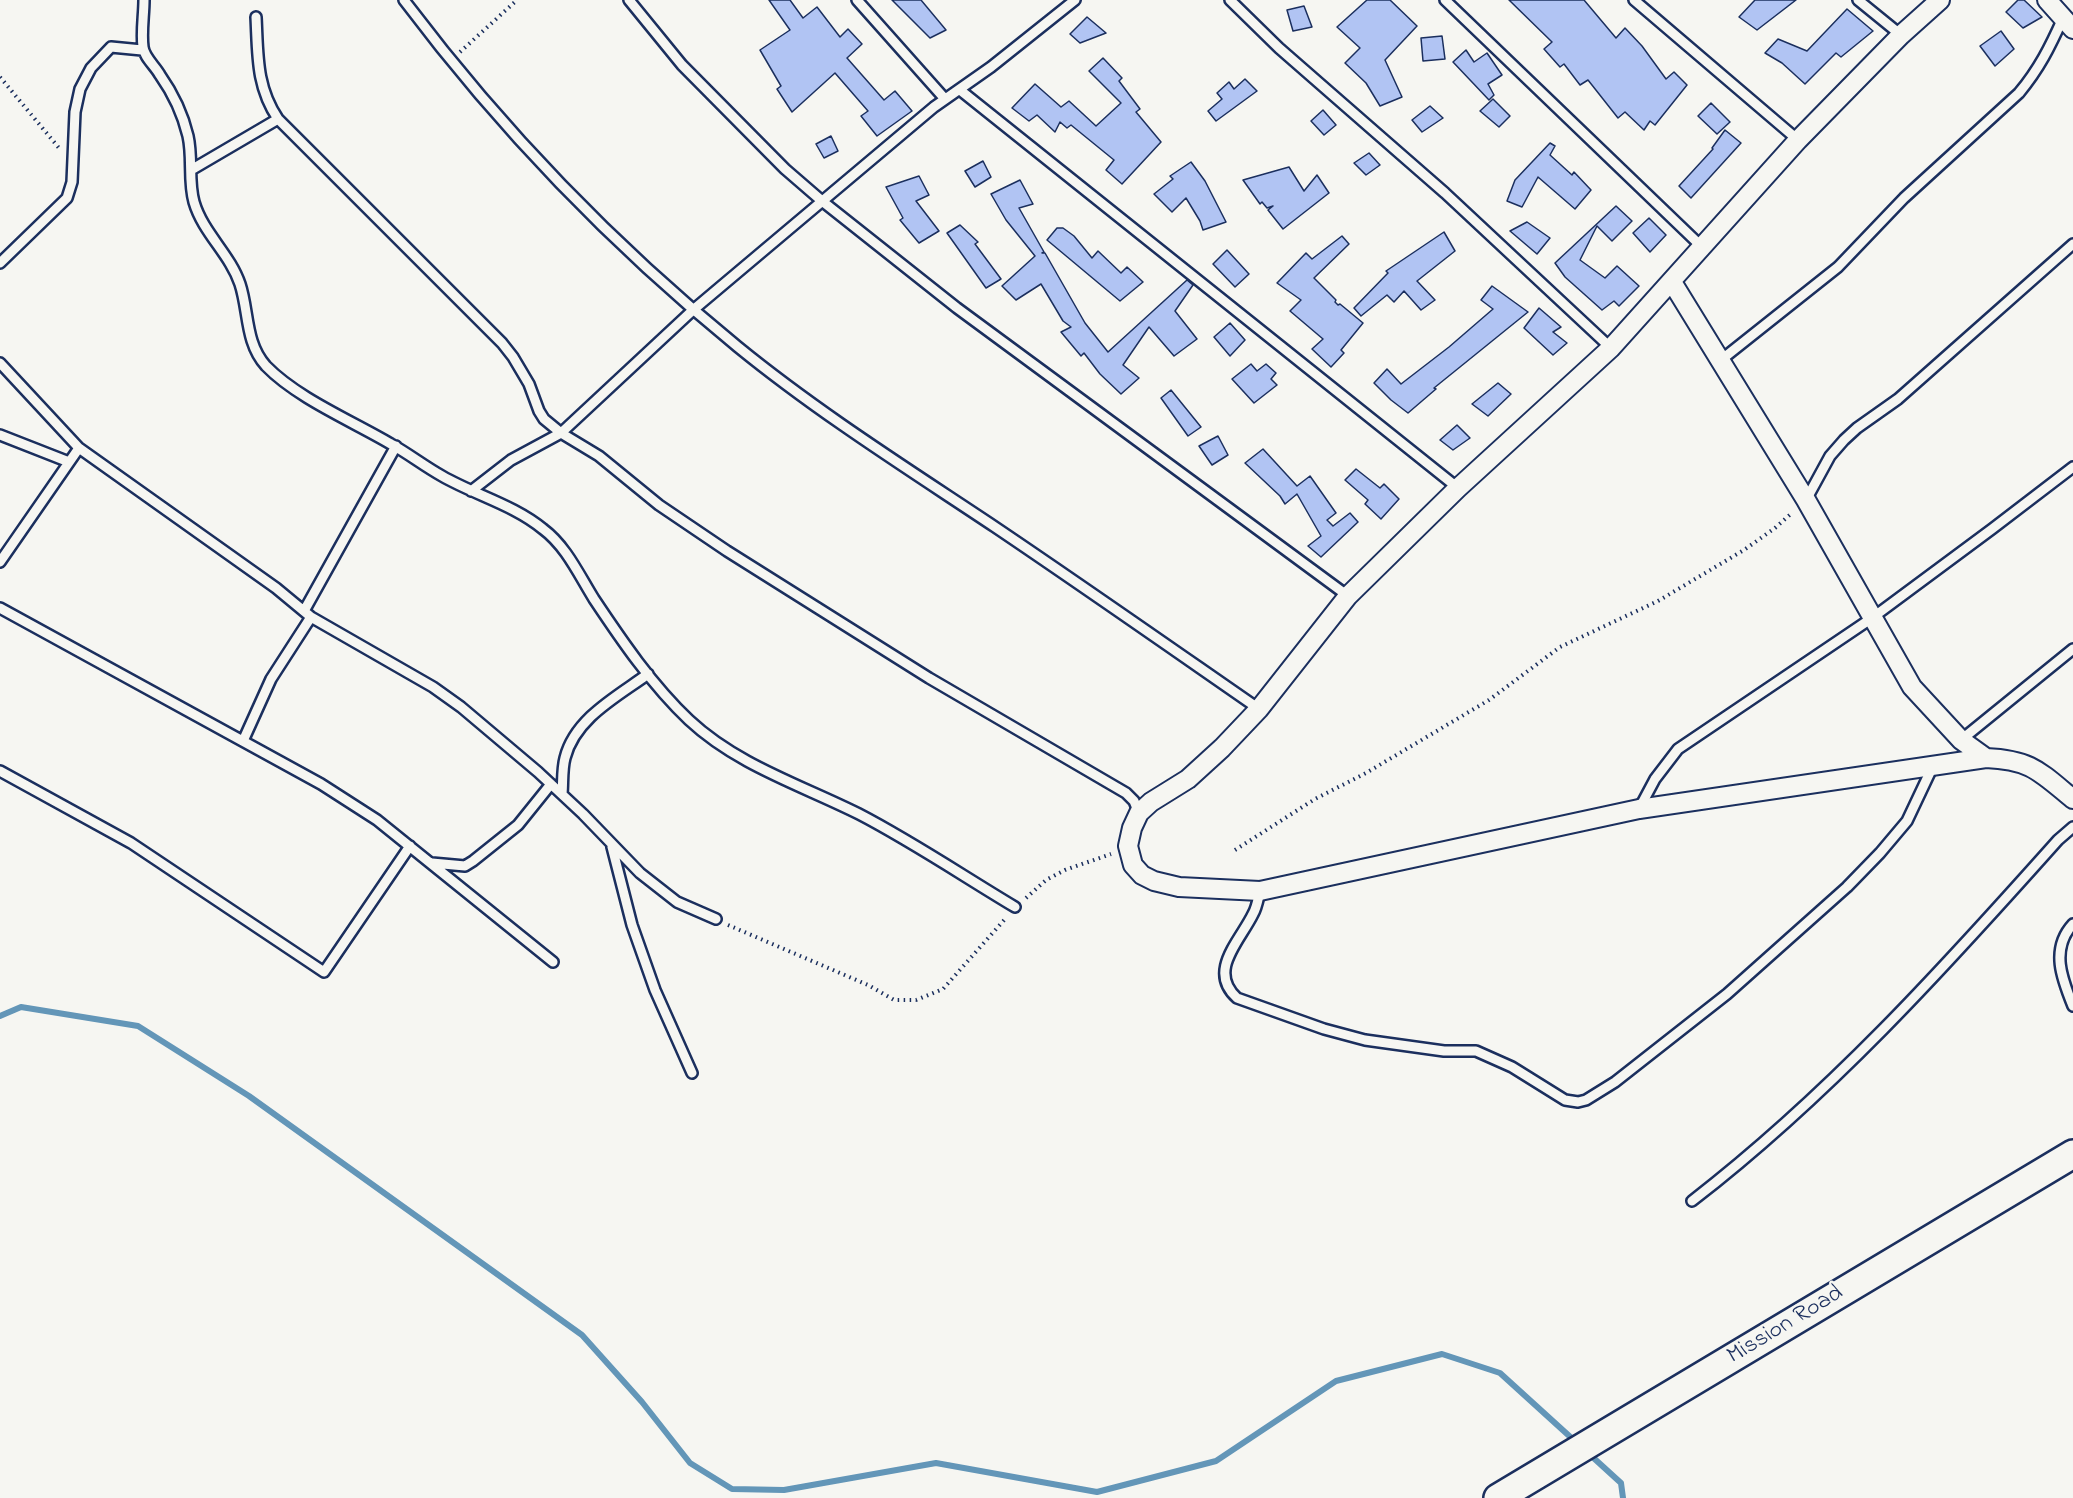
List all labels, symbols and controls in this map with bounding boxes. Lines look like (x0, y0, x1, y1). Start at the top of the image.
street label: Mission Road (1723, 1280, 1849, 1372)

